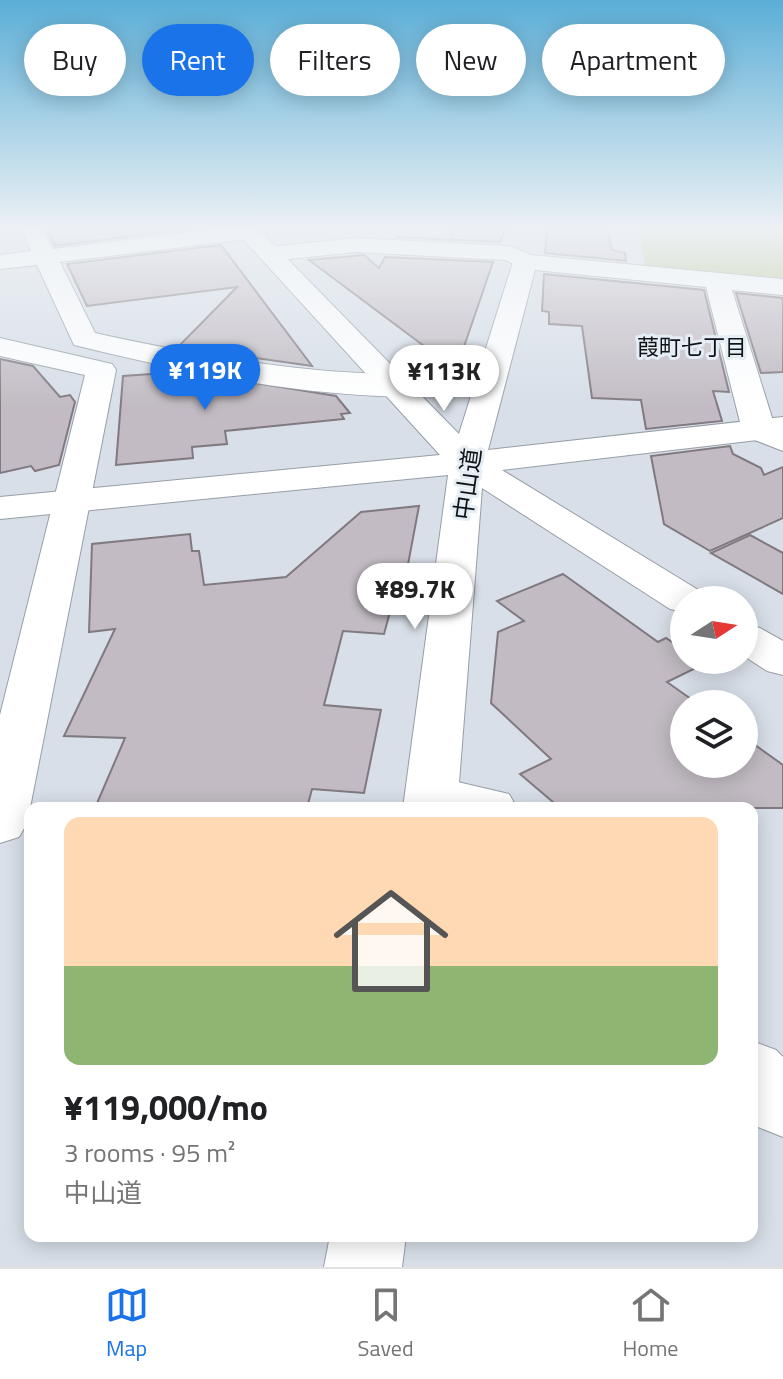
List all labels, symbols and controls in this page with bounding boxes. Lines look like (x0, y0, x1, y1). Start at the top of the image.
chip: Buy (24, 24, 126, 96)
chip: Rent (142, 24, 254, 96)
chip: Filters (270, 24, 400, 96)
chip: New (416, 24, 526, 96)
chip: Apartment (542, 24, 725, 96)
district label: 葭町七丁目 (637, 330, 747, 364)
pin: ¥119K (149, 344, 261, 412)
pin: ¥113K (388, 345, 500, 413)
text: ¥119K (168, 350, 242, 389)
text: ¥113K (407, 351, 481, 390)
street label: 中山道 (444, 446, 490, 522)
pin: ¥89.7K (350, 563, 480, 631)
text: ¥89.7K (375, 569, 455, 608)
north arrow (670, 586, 758, 674)
map controls (670, 586, 758, 778)
button: layers (670, 690, 758, 778)
icon: home (319, 869, 463, 1013)
text: ¥119,000/mo (64, 1081, 268, 1133)
text: 3 rooms · 95 m² (64, 1133, 235, 1172)
text: 中山道 (64, 1173, 142, 1212)
tab: Map (105, 1283, 149, 1365)
tab: Saved (358, 1283, 414, 1365)
tab: Home (623, 1283, 678, 1365)

